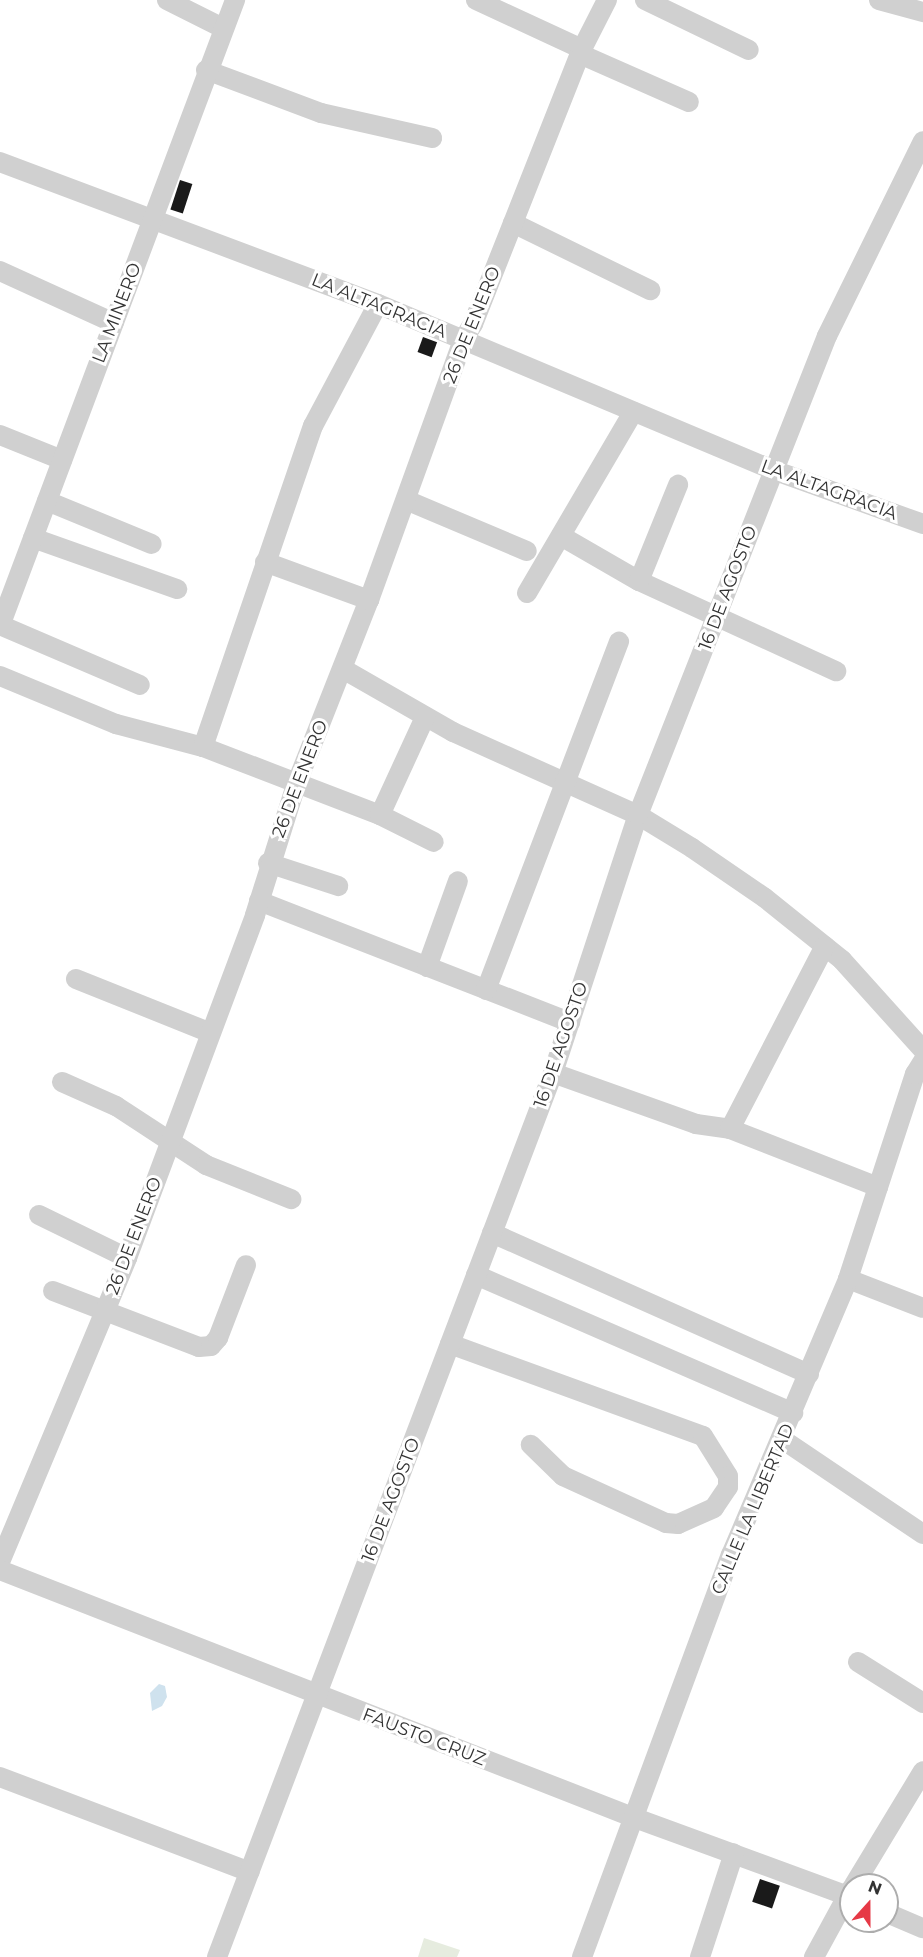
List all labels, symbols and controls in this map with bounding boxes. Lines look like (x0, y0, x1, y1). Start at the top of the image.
street label: LA MINERO (88, 260, 146, 366)
street label: 26 DE ENERO (439, 263, 505, 387)
street label: LA ALTAGRACIA (308, 269, 450, 343)
street label: LA ALTAGRACIA (758, 455, 900, 525)
street label: 16 DE AGOSTO (694, 523, 762, 653)
street label: 26 DE ENERO (268, 717, 332, 841)
street label: 16 DE AGOSTO (529, 979, 593, 1111)
street label: 26 DE ENERO (102, 1174, 166, 1298)
street label: CALLE LA LIBERTAD (707, 1420, 799, 1598)
street label: 16 DE AGOSTO (357, 1435, 425, 1565)
street label: FAUSTO CRUZ (359, 1704, 489, 1770)
north arrow (839, 1873, 899, 1933)
text: N (865, 1876, 884, 1899)

